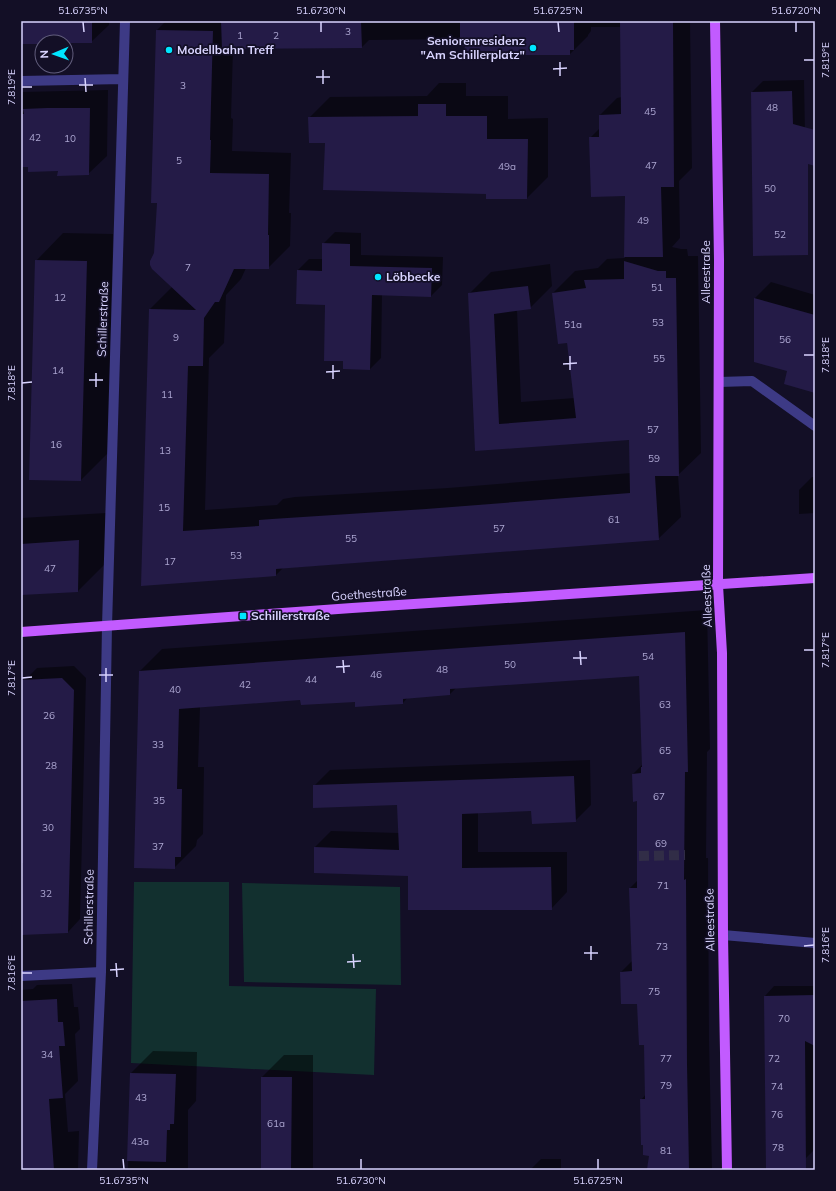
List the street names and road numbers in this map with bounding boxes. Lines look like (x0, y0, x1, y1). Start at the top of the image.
street label: Alleestraße (698, 240, 713, 304)
street label: Schillerstraße (94, 281, 111, 357)
street label: Alleestraße (698, 564, 715, 628)
street label: Goethestraße (331, 583, 407, 604)
street label: Schillerstraße (80, 869, 97, 945)
street label: Alleestraße (701, 888, 718, 952)

